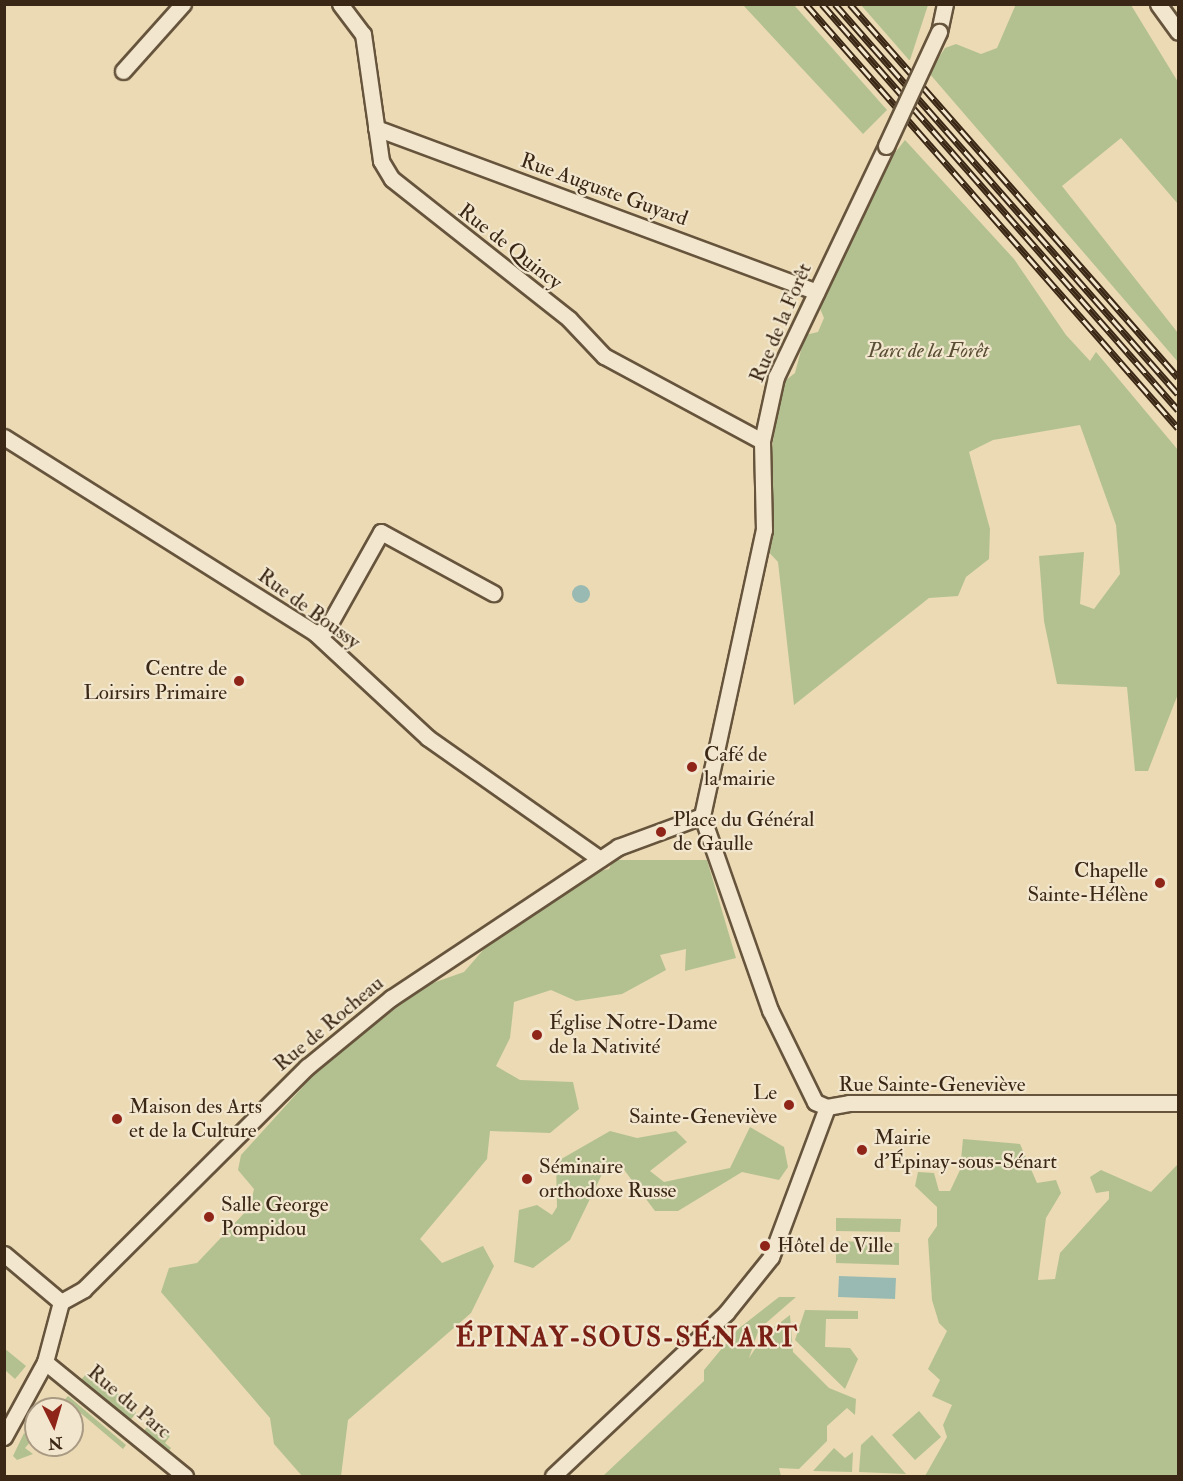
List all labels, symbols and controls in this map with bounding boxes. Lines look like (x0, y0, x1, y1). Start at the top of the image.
street label: Rue Auguste Guyard (517, 148, 691, 232)
street label: Rue de Quincy (453, 199, 567, 295)
street label: Rue de la Forêt (745, 260, 817, 386)
park label: Parc de la Forêt (867, 338, 989, 364)
street label: Rue de Boussy (253, 563, 365, 655)
place label: Centre de Loirsirs Primaire (83, 656, 227, 706)
marker: Centre de Loirsirs Primaire (232, 674, 246, 688)
place label: Café de la mairie (704, 742, 775, 792)
marker: Café de la mairie (685, 760, 699, 774)
place label: Place du Général de Gaulle (673, 807, 814, 857)
marker: Place du Général de Gaulle (654, 825, 668, 839)
place label: Chapelle Sainte-Hélène (1027, 858, 1148, 908)
marker: Chapelle Sainte-Hélène (1153, 876, 1167, 890)
street label: Rue de Rocheau (269, 971, 389, 1077)
place label: Église Notre-Dame de la Nativité (549, 1010, 717, 1060)
marker: Église Notre-Dame de la Nativité (530, 1028, 544, 1042)
street label: Rue Sainte-Geneviève (839, 1072, 1025, 1098)
place label: Le Sainte-Geneviève (629, 1080, 777, 1130)
place label: Maison des Arts et de la Culture (129, 1094, 262, 1144)
marker: Le Sainte-Geneviève (782, 1098, 796, 1112)
marker: Maison des Arts et de la Culture (110, 1112, 124, 1126)
place label: Mairie d'Épinay-sous-Sénart (874, 1125, 1057, 1175)
marker: Mairie d'Épinay-sous-Sénart (855, 1143, 869, 1157)
place label: Séminaire orthodoxe Russe (539, 1154, 676, 1204)
marker: Séminaire orthodoxe Russe (520, 1172, 534, 1186)
place label: Salle George Pompidou (221, 1192, 329, 1242)
marker: Salle George Pompidou (202, 1210, 216, 1224)
place label: Hôtel de Ville (777, 1233, 893, 1259)
marker: Hôtel de Ville (758, 1239, 772, 1253)
district label: ÉPINAY-SOUS-SÉNART (456, 1322, 798, 1354)
street label: Rue du Parc (82, 1360, 176, 1444)
north arrow (24, 1397, 84, 1457)
text: N (47, 1432, 63, 1454)

